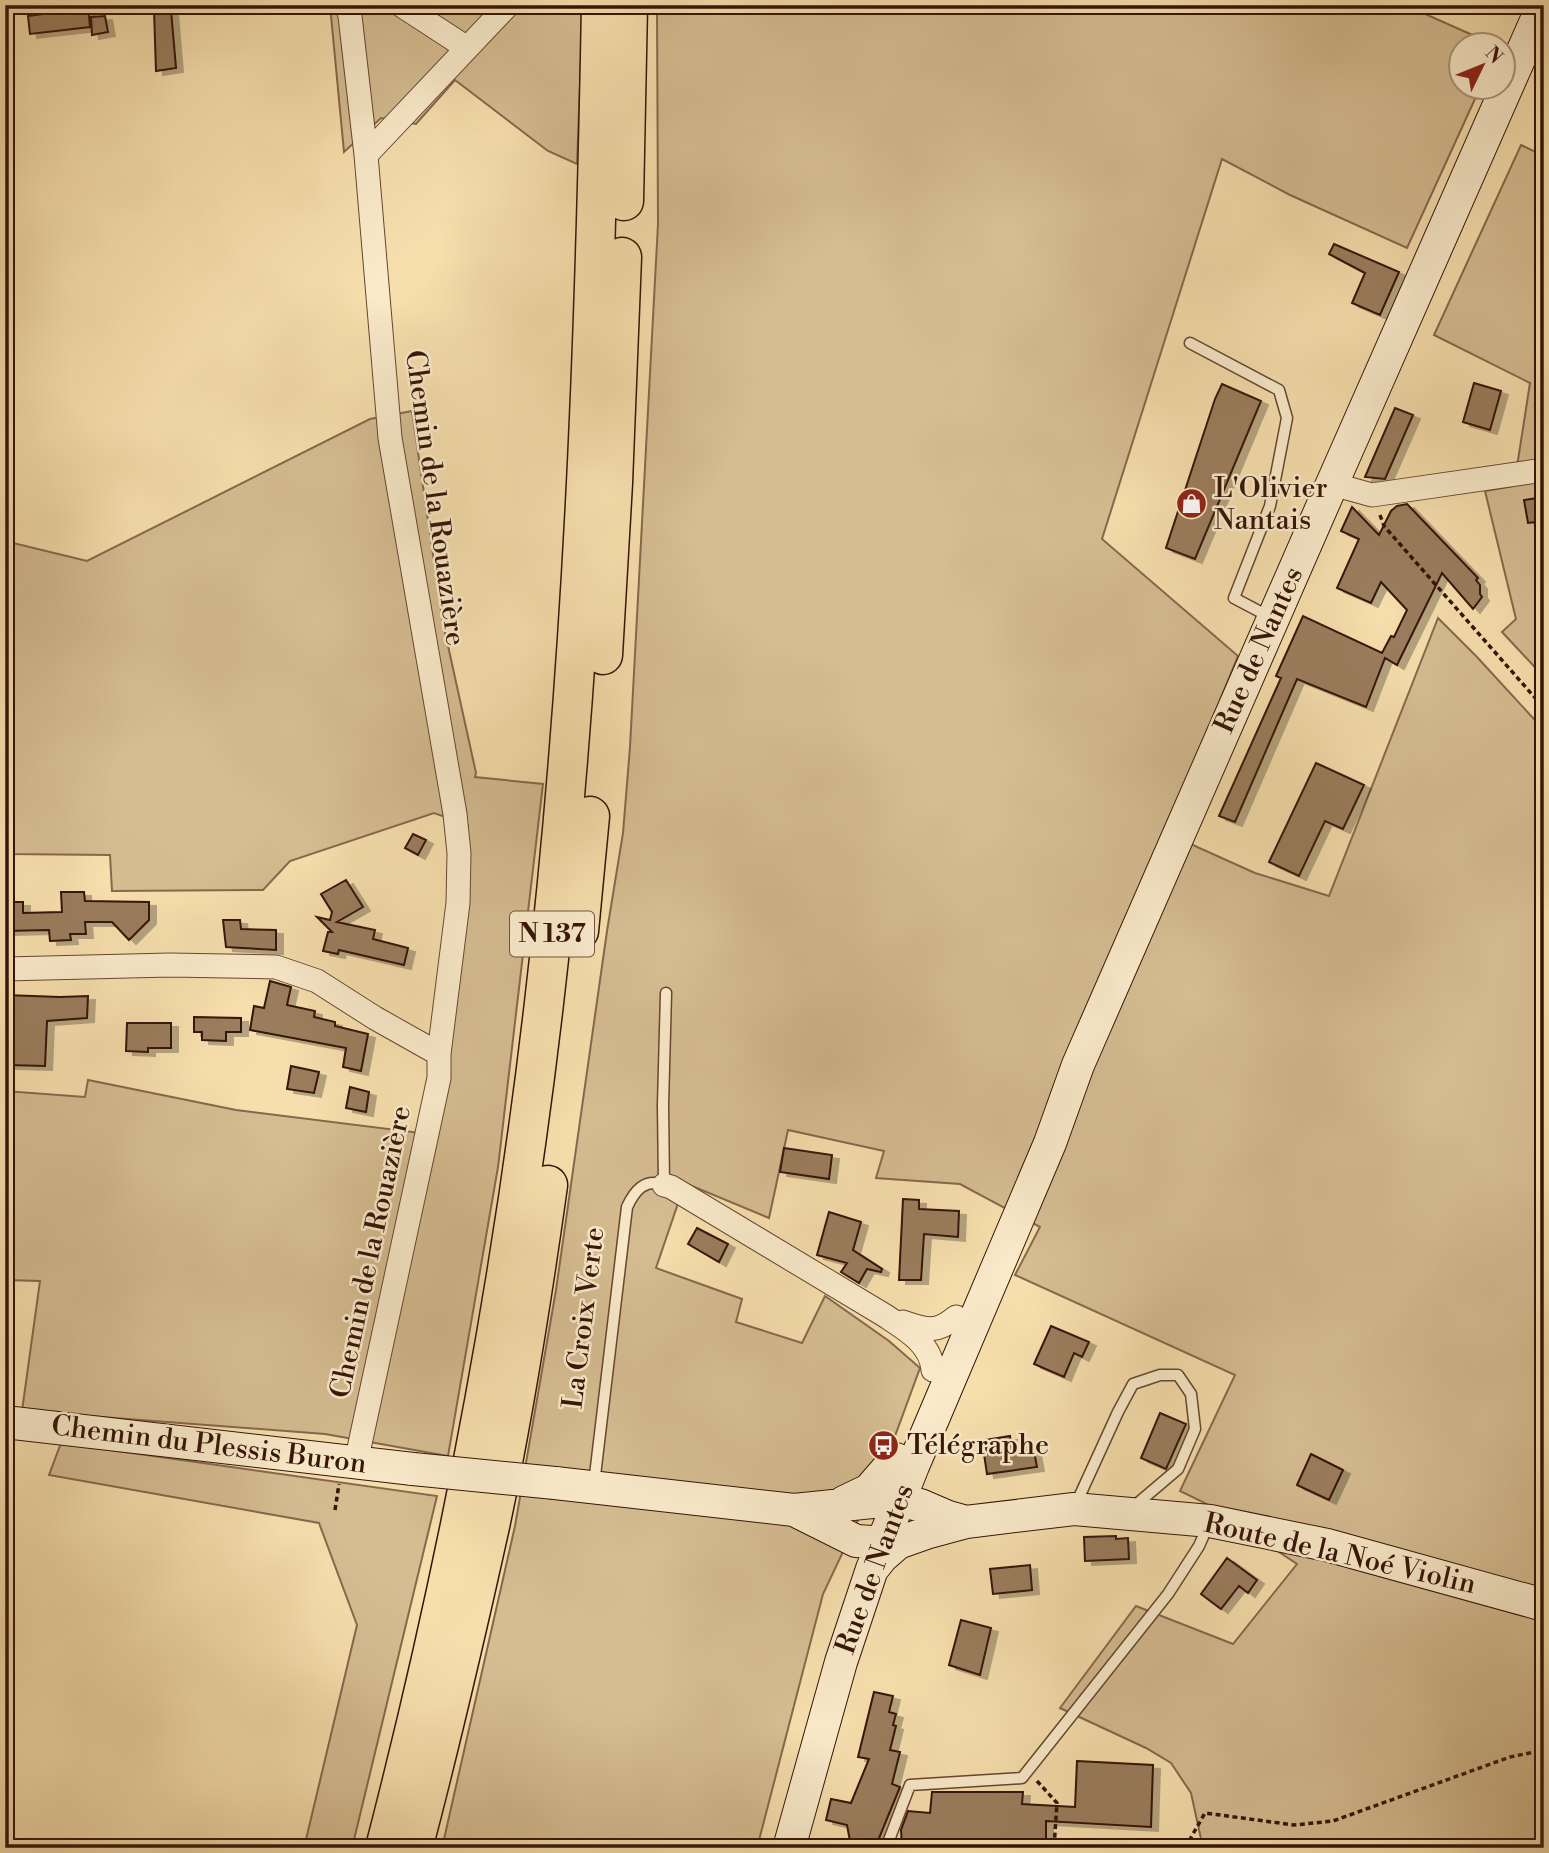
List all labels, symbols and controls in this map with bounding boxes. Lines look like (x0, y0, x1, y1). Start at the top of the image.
north arrow (1448, 32, 1518, 102)
text: N (1480, 41, 1508, 69)
street label: Chemin de la Rouazière (397, 348, 473, 648)
place label: L'Olivier Nantais (1214, 471, 1328, 538)
shop icon: L'Olivier Nantais (1174, 487, 1208, 521)
street label: Rue de Nantes (1207, 561, 1311, 739)
road number: N 137 (510, 911, 594, 956)
street label: Chemin de la Rouazière (323, 1103, 419, 1401)
street label: La Croix Verte (555, 1225, 613, 1411)
street label: Chemin du Plessis Buron (49, 1408, 369, 1482)
bus stop icon: Télégraphe (867, 1428, 901, 1462)
place label: Télégraphe (907, 1428, 1049, 1463)
street label: Rue de Nantes (828, 1479, 922, 1659)
street label: Route de la Noé Violin (1201, 1506, 1480, 1602)

